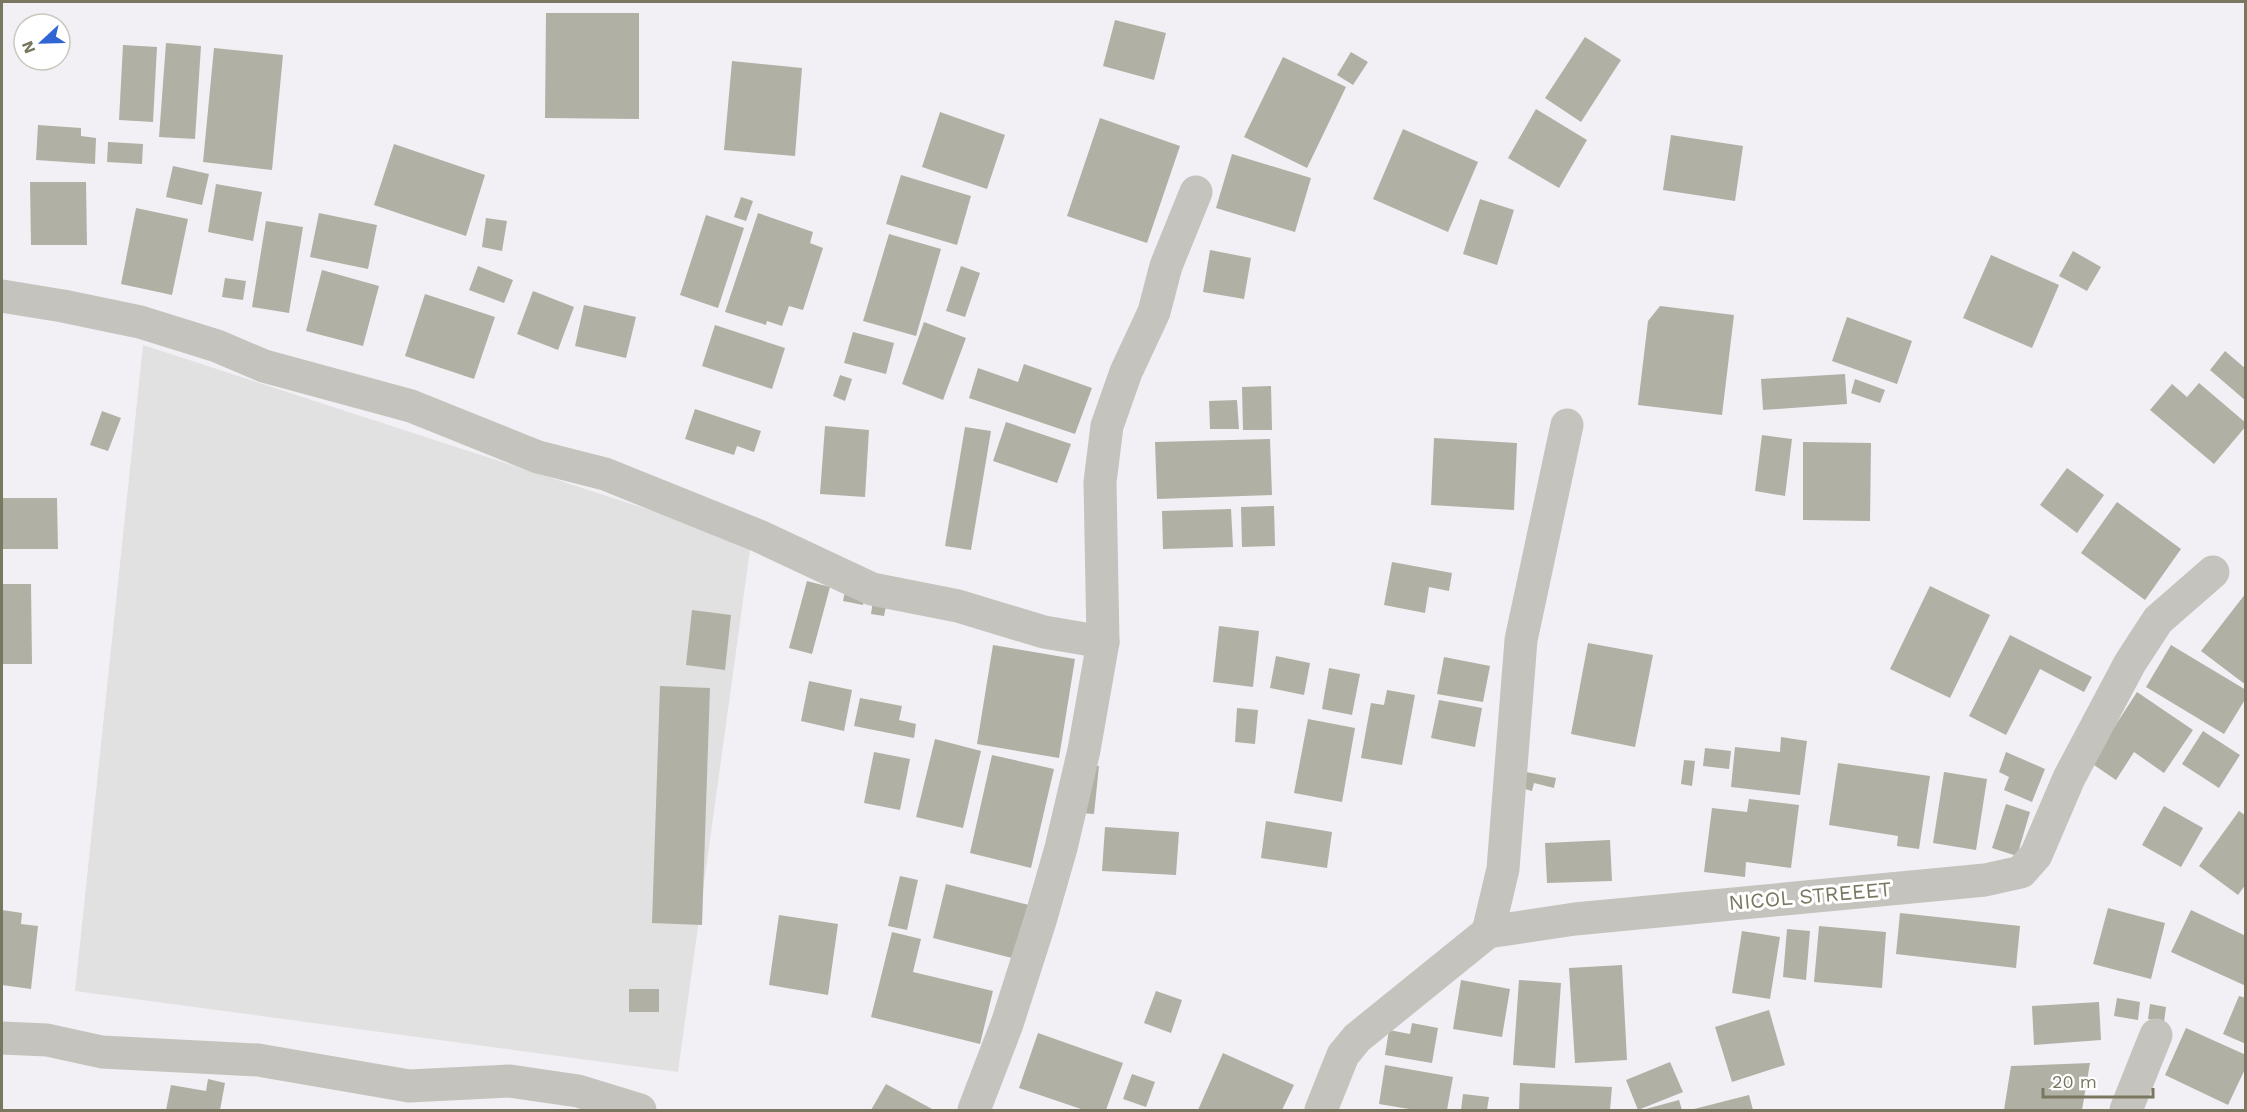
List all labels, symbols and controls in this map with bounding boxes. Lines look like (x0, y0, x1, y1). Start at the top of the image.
north arrow (12, 12, 72, 72)
text: N (18, 38, 40, 56)
street label: NICOL STREEET (1728, 876, 1893, 915)
scale bar (2043, 1061, 2152, 1099)
text: 20 m (2052, 1071, 2097, 1092)

